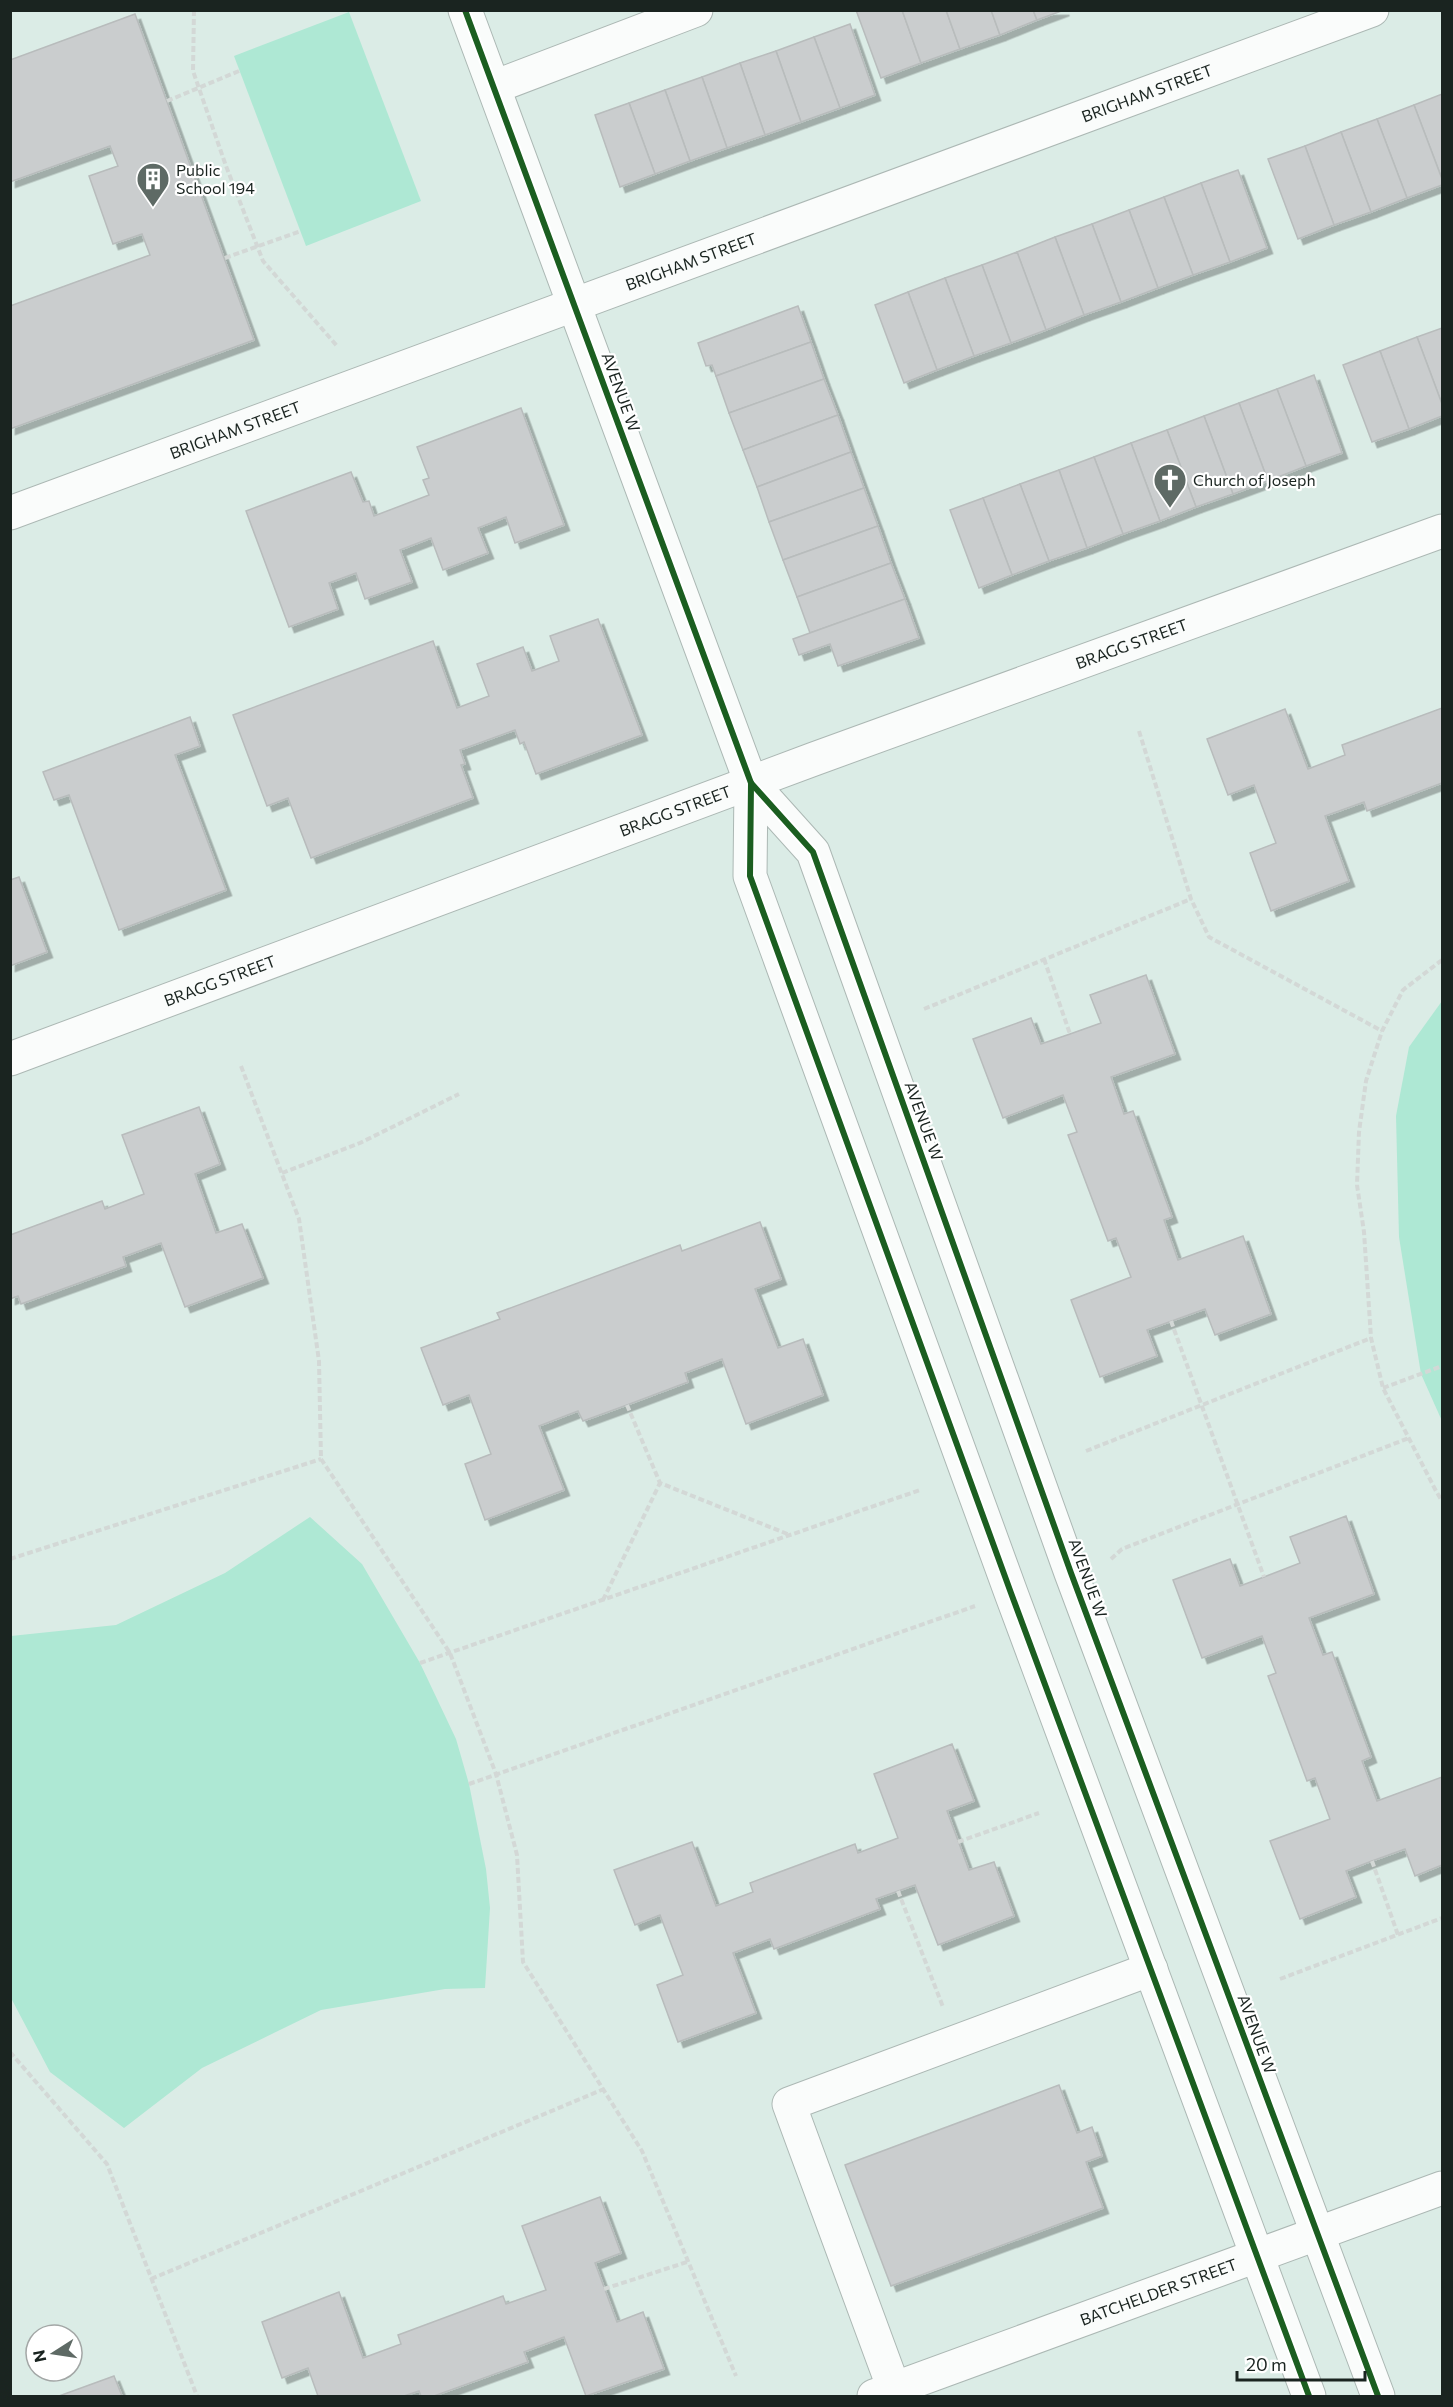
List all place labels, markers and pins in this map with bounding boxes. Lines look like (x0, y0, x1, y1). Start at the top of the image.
place label: Public School 194 (176, 160, 255, 197)
building icon: Public School 194 (135, 161, 171, 208)
church icon: Church of Joseph (1152, 462, 1188, 509)
place label: Church of Joseph (1193, 470, 1316, 489)

